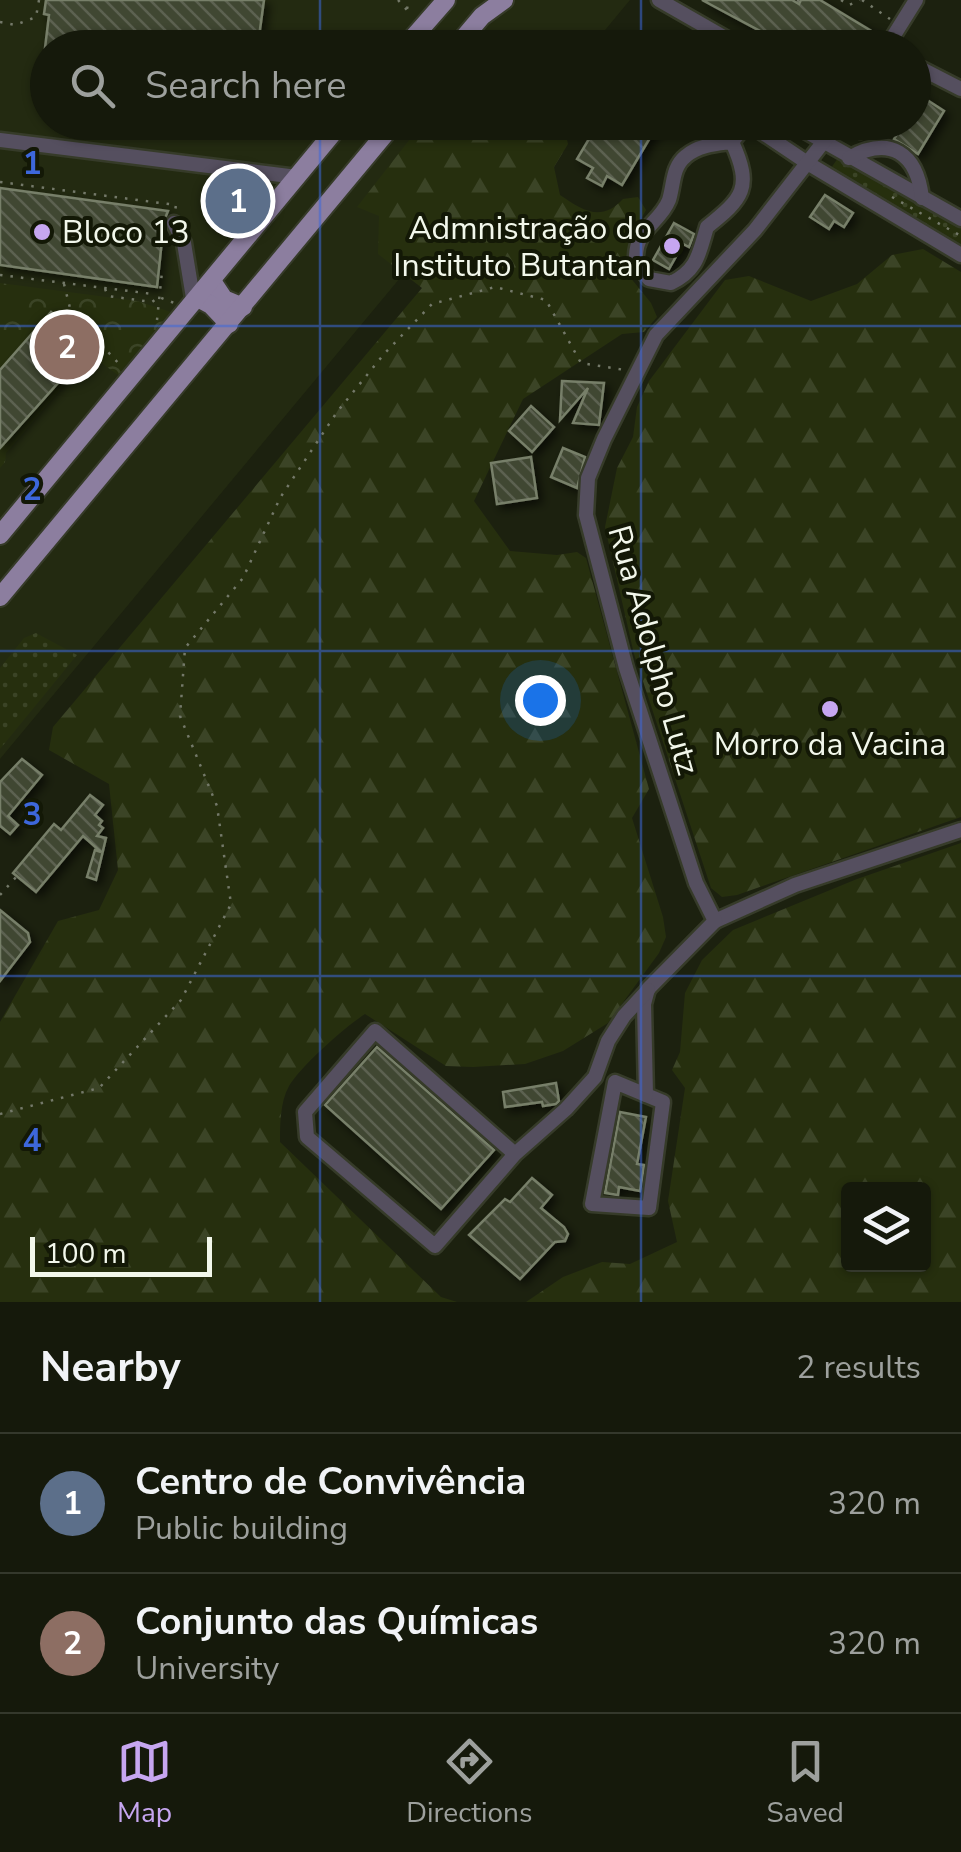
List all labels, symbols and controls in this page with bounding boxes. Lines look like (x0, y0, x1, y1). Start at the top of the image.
search box (30, 30, 931, 140)
icon: search (65, 58, 120, 113)
text: Search here (145, 60, 346, 111)
text: 1 (22, 142, 42, 185)
pin: 1 (206, 164, 270, 238)
place label: Admnistração do Instituto Butantan (393, 207, 652, 287)
place label: Bloco 13 (62, 211, 190, 254)
marker: Bloco 13 (31, 221, 53, 243)
marker: Admnistração do Instituto Butantan (661, 235, 683, 257)
pin: 2 (34, 310, 100, 384)
text: 2 (22, 468, 42, 511)
street label: Rua Adolpho Lutz (597, 520, 710, 780)
your location (515, 675, 566, 726)
marker: Morro da Vacina (819, 698, 841, 720)
place label: Morro da Vacina (714, 723, 946, 766)
text: 3 (22, 793, 42, 836)
text: 4 (22, 1119, 42, 1162)
map controls (841, 1182, 931, 1272)
button: layers (841, 1182, 931, 1272)
scale bar (30, 1232, 212, 1276)
text: 100 m (45, 1235, 127, 1273)
text: Nearby (40, 1339, 181, 1396)
text: 2 results (796, 1346, 921, 1389)
text: Centro de Convivência (135, 1456, 526, 1507)
text: 1 (63, 1482, 82, 1525)
text: 320 m (828, 1482, 921, 1525)
text: Public building (135, 1507, 348, 1550)
text: Conjunto das Químicas (135, 1596, 538, 1647)
text: 2 (63, 1622, 82, 1665)
text: 320 m (828, 1622, 921, 1665)
text: University (135, 1647, 279, 1690)
tab: Map (117, 1734, 172, 1832)
tab: Directions (406, 1734, 532, 1832)
tab: Saved (767, 1734, 844, 1832)

